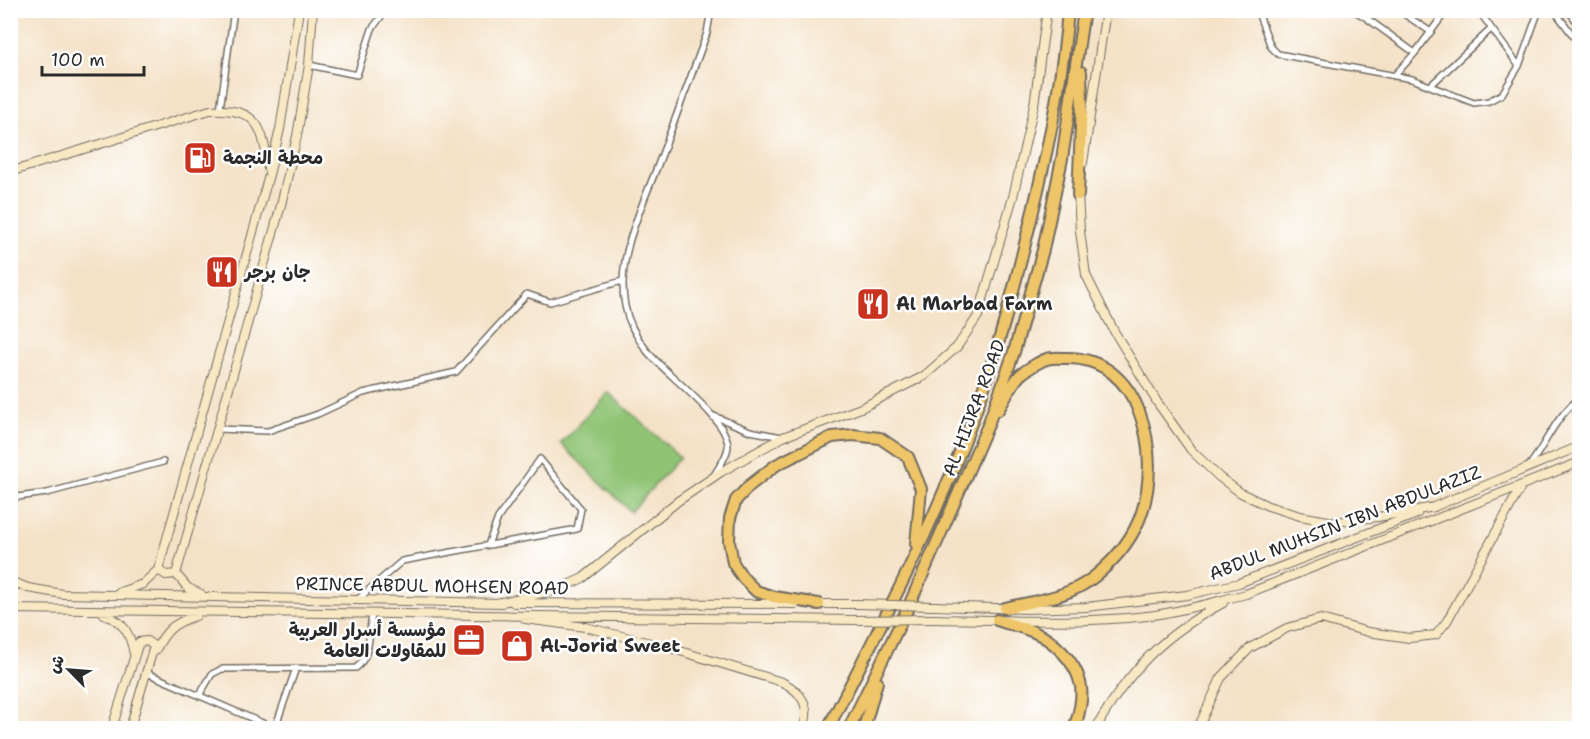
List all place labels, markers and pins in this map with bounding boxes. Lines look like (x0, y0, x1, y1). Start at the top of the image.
fuel station icon: محطة النجمة (182, 140, 218, 176)
place label: محطة النجمة (223, 146, 323, 170)
restaurant icon: جان برجر (204, 254, 240, 290)
place label: جان برجر (243, 260, 311, 284)
restaurant icon: Al Marbad Farm (855, 286, 891, 322)
place label: Al Marbad Farm (896, 292, 1053, 316)
place label: مؤسسة أسرار العربية للمقاولات العامة (289, 618, 446, 663)
office icon: مؤسسة أسرار العربية للمقاولات العامة (451, 622, 487, 658)
shop icon: Al-Jorid Sweet (499, 628, 535, 664)
place label: Al-Jorid Sweet (540, 634, 681, 658)

